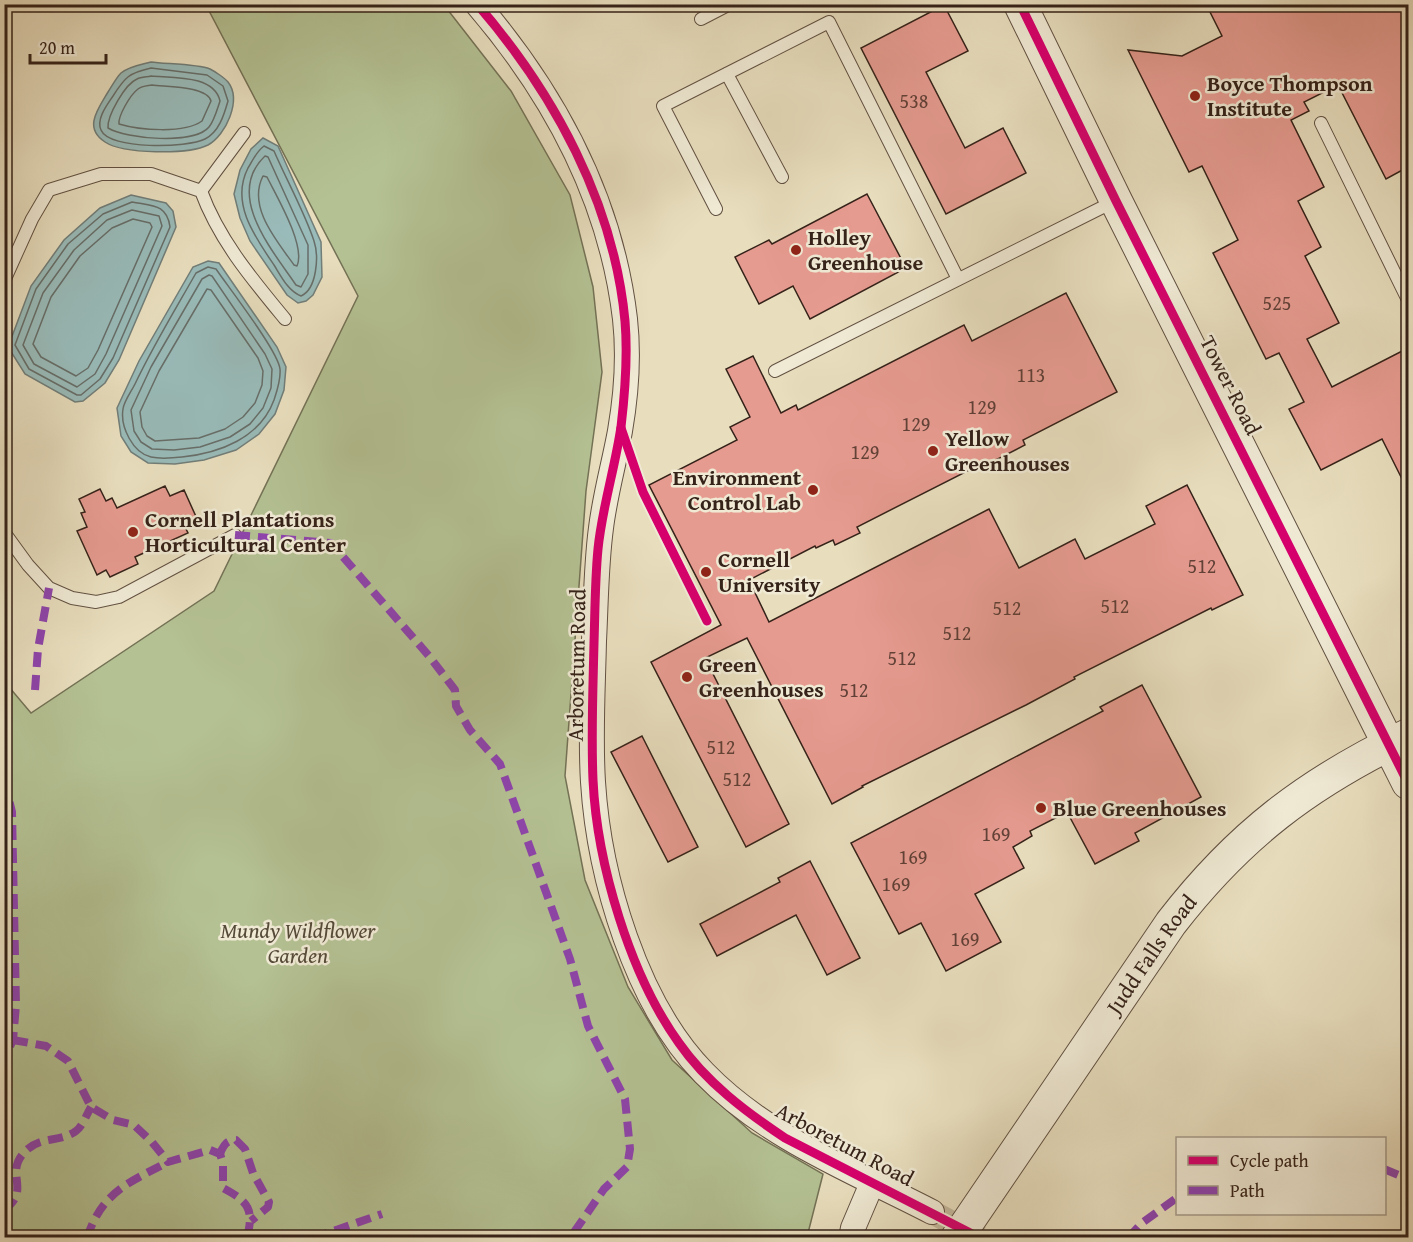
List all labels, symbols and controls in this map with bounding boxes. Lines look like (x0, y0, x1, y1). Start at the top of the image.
scale bar (30, 27, 106, 65)
text: 20 m (39, 34, 75, 61)
place label: Boyce Thompson Institute (1207, 67, 1373, 124)
house number: 538 (900, 86, 928, 115)
marker: Boyce Thompson Institute (1188, 89, 1202, 103)
place label: Holley Greenhouse (808, 221, 924, 278)
marker: Holley Greenhouse (789, 243, 803, 257)
house number: 525 (1263, 288, 1291, 317)
street label: Tower Road (1192, 330, 1270, 441)
house number: 113 (1017, 360, 1045, 389)
house number: 129 (968, 392, 996, 421)
house number: 129 (902, 409, 930, 438)
place label: Yellow Greenhouses (945, 422, 1070, 479)
house number: 129 (851, 437, 879, 466)
marker: Yellow Greenhouses (926, 444, 940, 458)
place label: Environment Control Lab (673, 461, 802, 518)
marker: Environment Control Lab (806, 483, 820, 497)
place label: Cornell Plantations Horticultural Center (145, 503, 346, 560)
marker: Cornell Plantations Horticultural Center (126, 525, 140, 539)
place label: Cornell University (718, 543, 821, 600)
house number: 512 (1188, 551, 1216, 580)
marker: Cornell University (699, 565, 713, 579)
street label: Arboretum Road (559, 588, 593, 742)
house number: 512 (1101, 591, 1129, 620)
house number: 512 (993, 593, 1021, 622)
house number: 512 (943, 618, 971, 647)
house number: 512 (888, 643, 916, 672)
place label: Green Greenhouses (699, 648, 824, 705)
marker: Green Greenhouses (680, 670, 694, 684)
house number: 512 (840, 675, 868, 704)
house number: 512 (707, 732, 735, 761)
house number: 512 (723, 764, 751, 793)
place label: Blue Greenhouses (1053, 792, 1227, 824)
marker: Blue Greenhouses (1034, 801, 1048, 815)
house number: 169 (982, 819, 1010, 848)
house number: 169 (899, 842, 927, 871)
house number: 169 (882, 869, 910, 898)
street label: Judd Falls Road (1096, 887, 1204, 1023)
park label: Mundy Wildflower Garden (221, 914, 376, 971)
house number: 169 (951, 924, 979, 953)
street label: Arboretum Road (770, 1094, 920, 1194)
legend (1176, 1137, 1386, 1215)
text: Cycle path (1230, 1147, 1309, 1174)
text: Path (1230, 1177, 1265, 1204)

